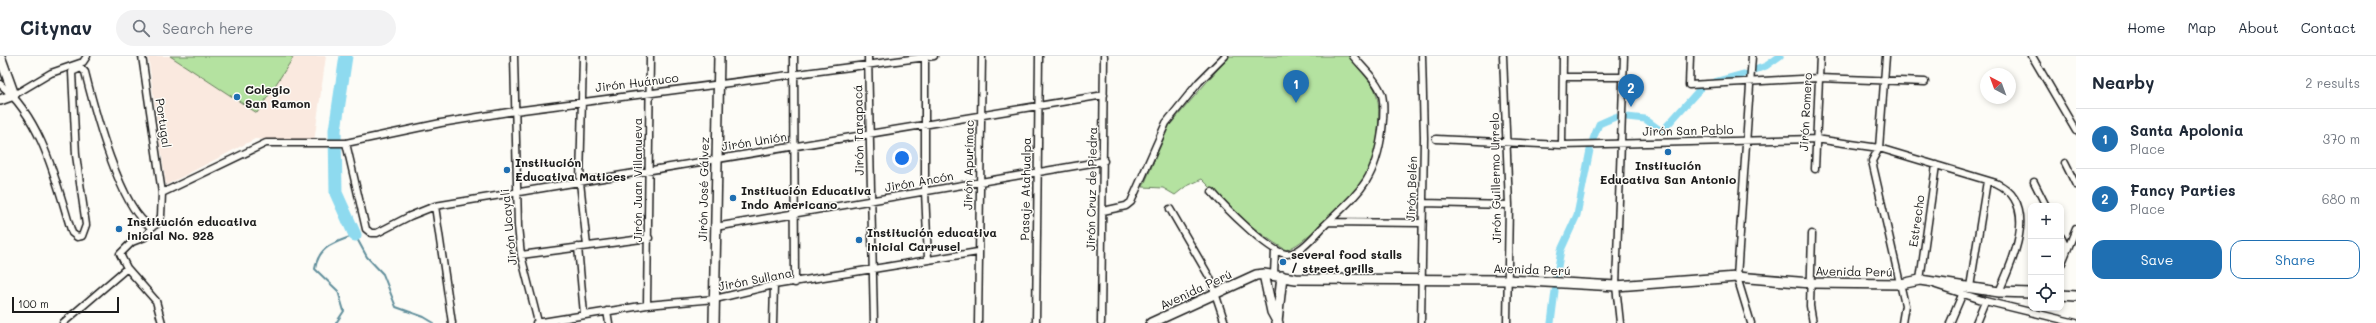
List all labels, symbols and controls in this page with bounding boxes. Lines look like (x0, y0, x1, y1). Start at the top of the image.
search box (116, 10, 396, 46)
text: Citynav (20, 15, 92, 40)
icon: search (130, 17, 152, 39)
text: Search here (162, 18, 253, 38)
text: Home (2127, 18, 2165, 37)
text: Map (2187, 18, 2216, 37)
text: About (2238, 18, 2279, 37)
text: Contact (2301, 18, 2356, 37)
north arrow (1980, 68, 2016, 104)
street label: Jirón Huánuco (594, 69, 679, 95)
pin: 1 (1283, 70, 1309, 103)
text: Nearby (2092, 71, 2154, 93)
street label: Jirón Romero (1795, 72, 1815, 152)
pin: 2 (1618, 74, 1644, 107)
text: 2 results (2305, 74, 2360, 91)
place label: Colegio San Ramon (245, 81, 311, 111)
street label: Jirón Tarapacá (849, 84, 867, 176)
marker: Colegio San Ramon (232, 92, 242, 102)
street label: Portugal (153, 97, 175, 149)
street label: Jirón Guillermo Urrelo (1486, 113, 1504, 243)
street label: Jirón Juan Villanueva (629, 118, 645, 242)
street label: Jirón Apurímac (959, 120, 977, 210)
text: Santa Apolonia (2130, 120, 2244, 140)
street label: Jirón San Pablo (1642, 121, 1734, 139)
street label: Jirón Cruz de Piedra (1082, 127, 1100, 251)
street label: Jirón Unión (720, 128, 788, 154)
text: 1 (2102, 130, 2108, 147)
text: 370 m (2323, 130, 2360, 147)
street label: Jirón José Gálvez (694, 136, 712, 241)
street label: Pasaje Atahualpa (1016, 137, 1034, 241)
text: Place (2130, 140, 2165, 157)
marker: Institución Educativa San Antonio (1663, 147, 1673, 157)
your location (892, 148, 912, 168)
place label: Institución Educativa Matices (515, 154, 626, 184)
street label: Jirón Belén (1402, 156, 1420, 222)
place label: Institución Educativa San Antonio (1600, 157, 1736, 187)
marker: Institución Educativa Matices (502, 165, 512, 175)
street label: Jirón Ancón (883, 167, 955, 195)
text: Fancy Parties (2130, 180, 2235, 200)
place label: Institución Educativa Indo Americano (741, 182, 871, 212)
street label: Jirón Ucayali (496, 188, 520, 266)
text: 2 (2101, 190, 2109, 207)
text: 680 m (2322, 190, 2360, 207)
marker: Institución Educativa Indo Americano (728, 193, 738, 203)
street label: Estrecho (1904, 194, 1928, 248)
text: Place (2130, 200, 2165, 217)
map controls (2028, 203, 2064, 311)
button: + (2028, 203, 2064, 239)
place label: Institución educativa inicial No. 928 (127, 213, 257, 243)
marker: Institución educativa inicial No. 928 (114, 224, 124, 234)
place label: Institución educativa inicial Carrusel (867, 224, 997, 254)
marker: Institución educativa inicial Carrusel (854, 235, 864, 245)
button: − (2028, 239, 2064, 275)
button: Save (2092, 240, 2222, 279)
button: Share (2230, 240, 2360, 279)
place label: several food stalls / street grills (1291, 246, 1402, 276)
marker: several food stalls / street grills (1278, 257, 1288, 267)
street label: Avenida Perú (1493, 260, 1571, 278)
street label: Avenida Perú (1815, 262, 1893, 280)
street label: Jirón Sullana (717, 264, 793, 294)
street label: Avenida Perú (1157, 265, 1234, 313)
button: locate (2028, 275, 2064, 311)
scale bar (12, 295, 119, 314)
text: 100 m (18, 296, 49, 311)

